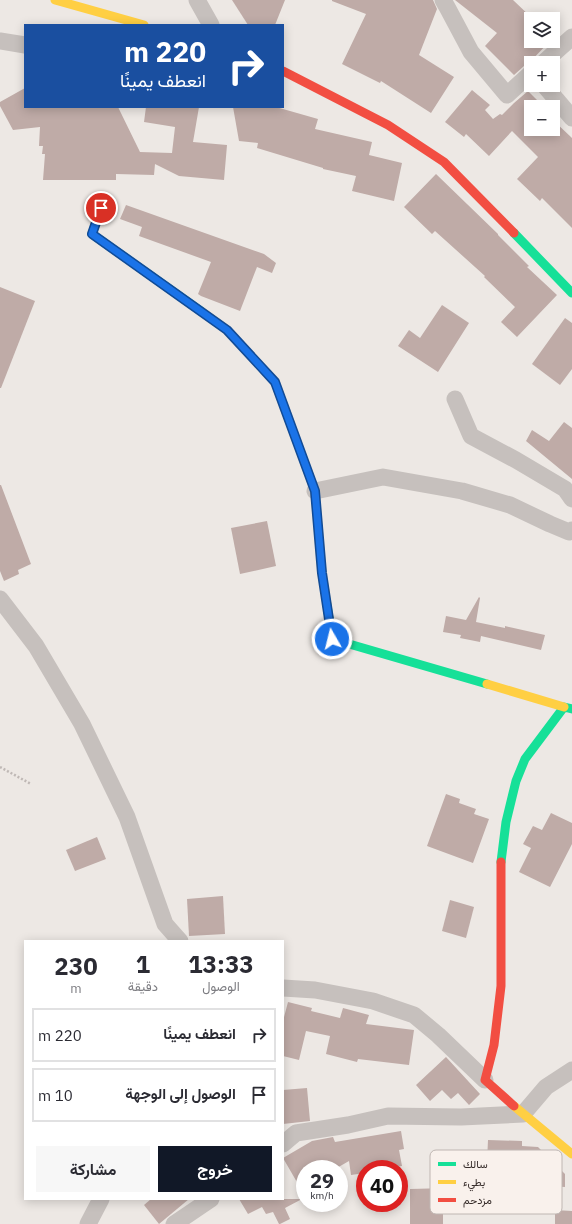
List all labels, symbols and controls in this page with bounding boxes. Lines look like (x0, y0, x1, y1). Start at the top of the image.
map controls (524, 12, 560, 136)
button: layers (524, 12, 560, 48)
text: 220 m (124, 33, 206, 70)
icon: right (220, 40, 272, 92)
button: + (524, 56, 560, 92)
text: انعطف يمينًا (120, 69, 206, 92)
button: − (524, 100, 560, 136)
pin (84, 191, 118, 225)
icon: arrive (90, 197, 112, 219)
position arrow (311, 618, 353, 660)
text: 1 (136, 948, 150, 980)
text: 13:33 (188, 948, 254, 980)
text: 230 (54, 950, 98, 982)
text: دقيقة (128, 978, 158, 995)
text: الوصول (202, 978, 240, 995)
text: m (70, 980, 82, 997)
text: انعطف يمينًا (163, 1024, 236, 1043)
icon: right (248, 1024, 270, 1046)
text: 220 m (38, 1026, 82, 1045)
text: الوصول إلى الوجهة (125, 1084, 236, 1103)
icon: arrive (248, 1084, 270, 1106)
text: 10 m (38, 1086, 73, 1105)
button: مشاركة (36, 1146, 150, 1192)
button: خروج (158, 1146, 272, 1192)
legend (430, 1150, 562, 1214)
text: سالك (463, 1157, 488, 1171)
speed limit sign: 40 (356, 1160, 408, 1212)
text: 29 (310, 1167, 334, 1194)
text: بطيء (463, 1175, 485, 1192)
text: km/h (310, 1189, 334, 1202)
text: مزدحم (463, 1193, 492, 1208)

